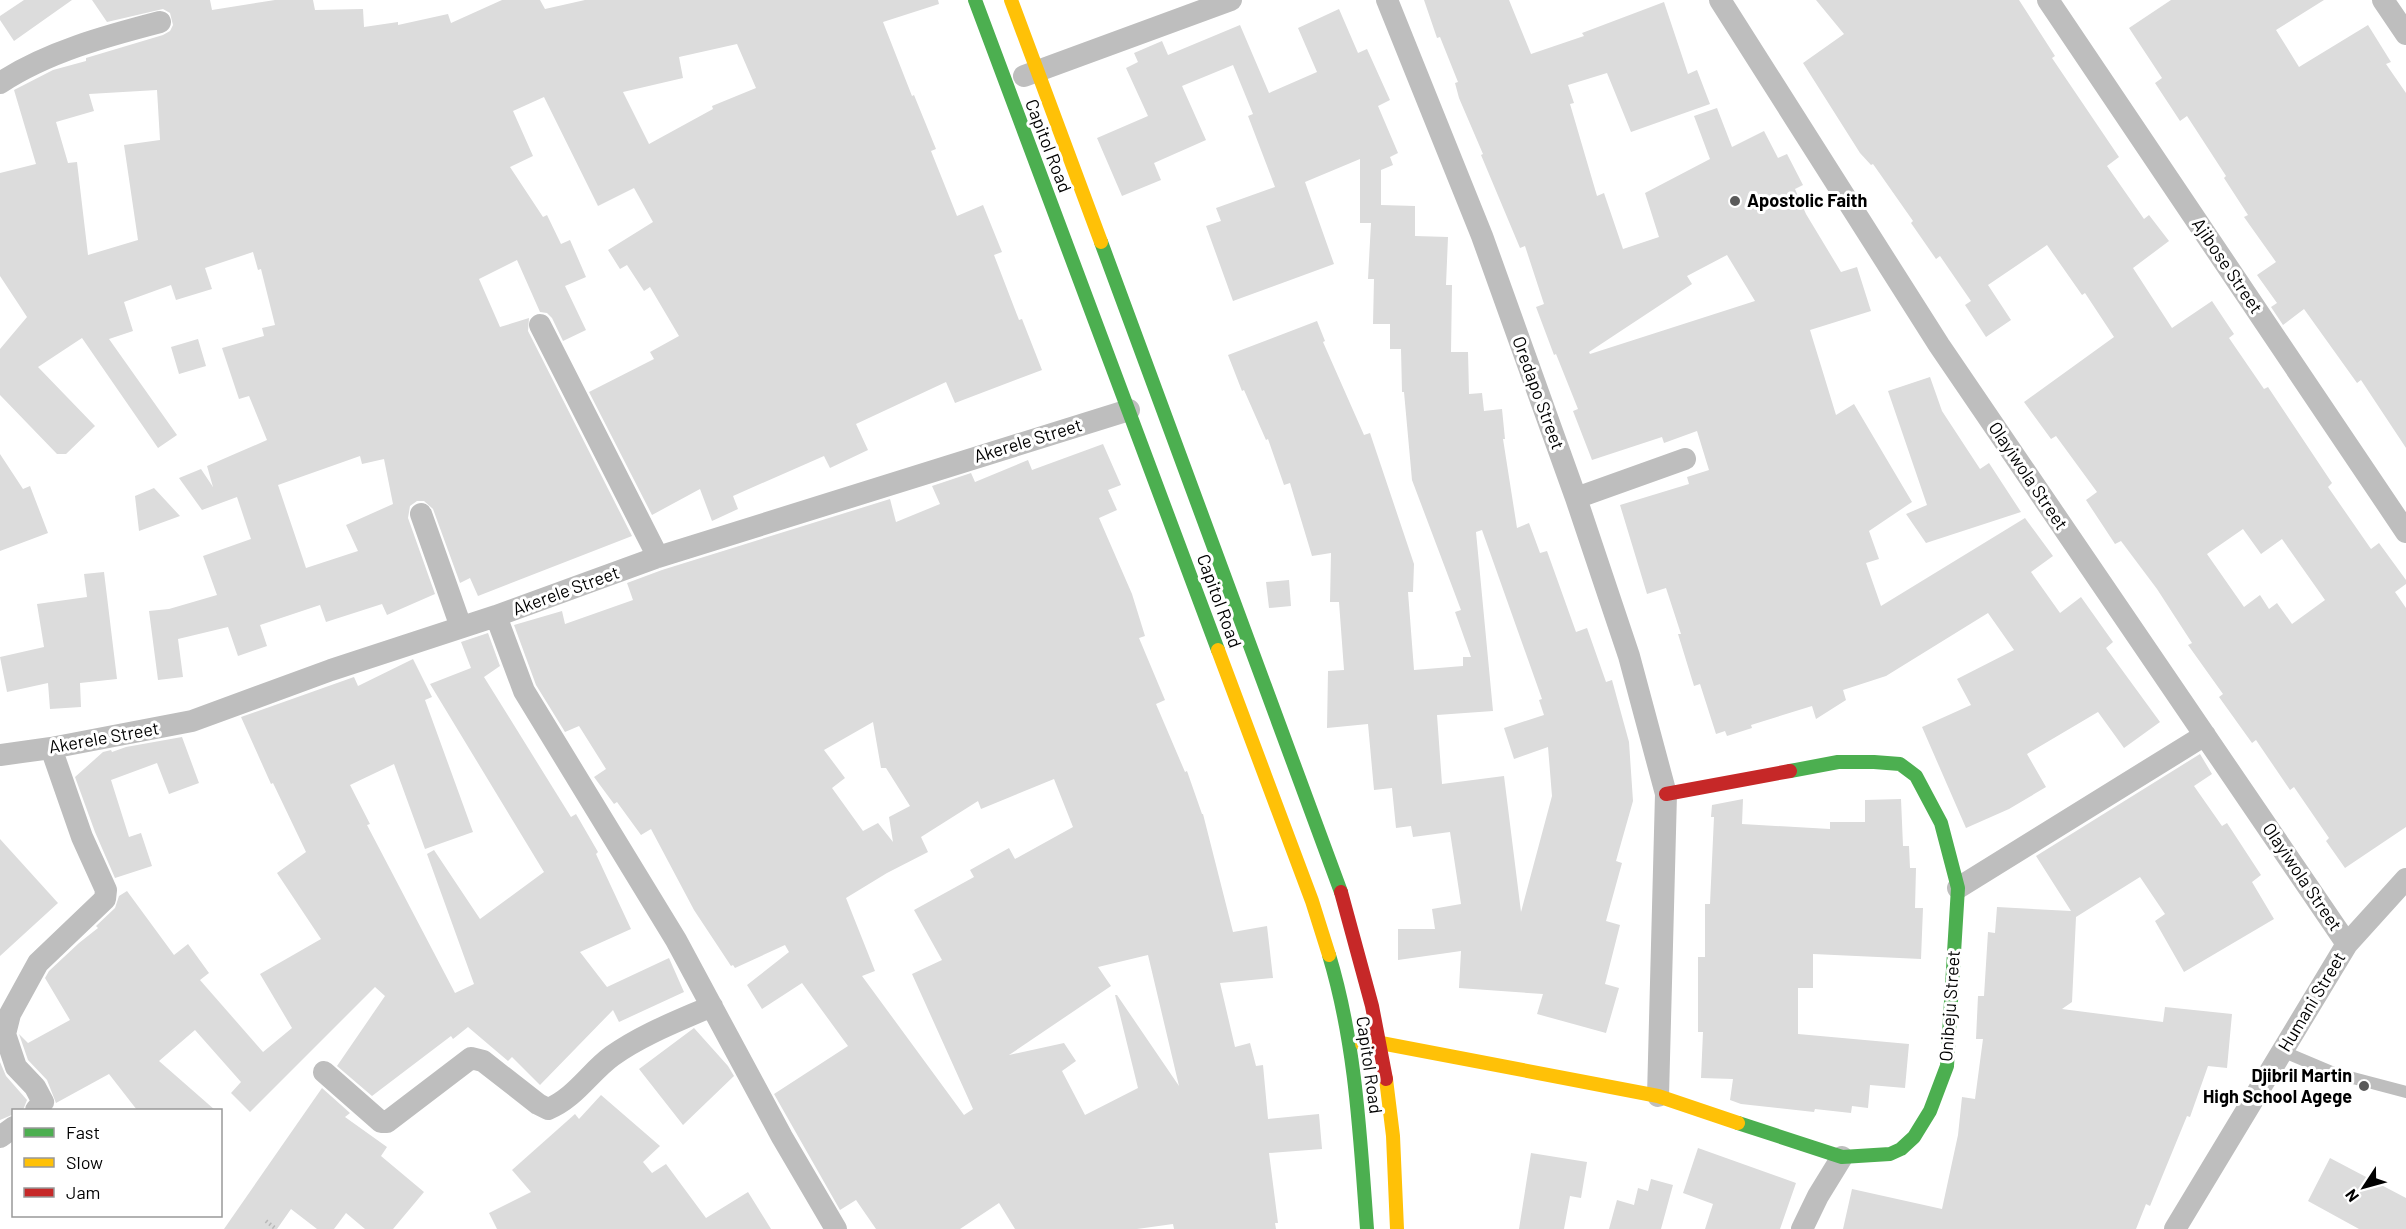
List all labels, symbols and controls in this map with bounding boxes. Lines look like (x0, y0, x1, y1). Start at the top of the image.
street label: Capitol Road (1021, 96, 1077, 195)
place label: Apostolic Faith (1747, 189, 1867, 211)
marker: Apostolic Faith (1728, 194, 1742, 208)
street label: Ajibose Street (2188, 214, 2268, 317)
street label: Oredapo Street (1508, 333, 1570, 452)
street label: Akerele Street (971, 413, 1084, 467)
street label: Olayiwola Street (1985, 417, 2073, 534)
street label: Capitol Road (1193, 551, 1247, 651)
street label: Akerele Street (509, 561, 622, 620)
street label: Akerele Street (47, 716, 161, 758)
street label: Olayiwola Street (2259, 818, 2347, 935)
street label: Humani Street (2273, 948, 2350, 1055)
street label: Onibeju Street (1934, 950, 1964, 1062)
street label: Capitol Road (1352, 1015, 1388, 1115)
place label: Djibril Martin High School Agege (2203, 1064, 2352, 1107)
marker: Djibril Martin High School Agege (2357, 1079, 2371, 1093)
legend (12, 1109, 222, 1217)
text: Fast (66, 1121, 100, 1143)
text: Slow (66, 1151, 103, 1173)
north arrow (2334, 1157, 2394, 1217)
text: Jam (66, 1181, 100, 1203)
text: N (2341, 1186, 2362, 1206)

